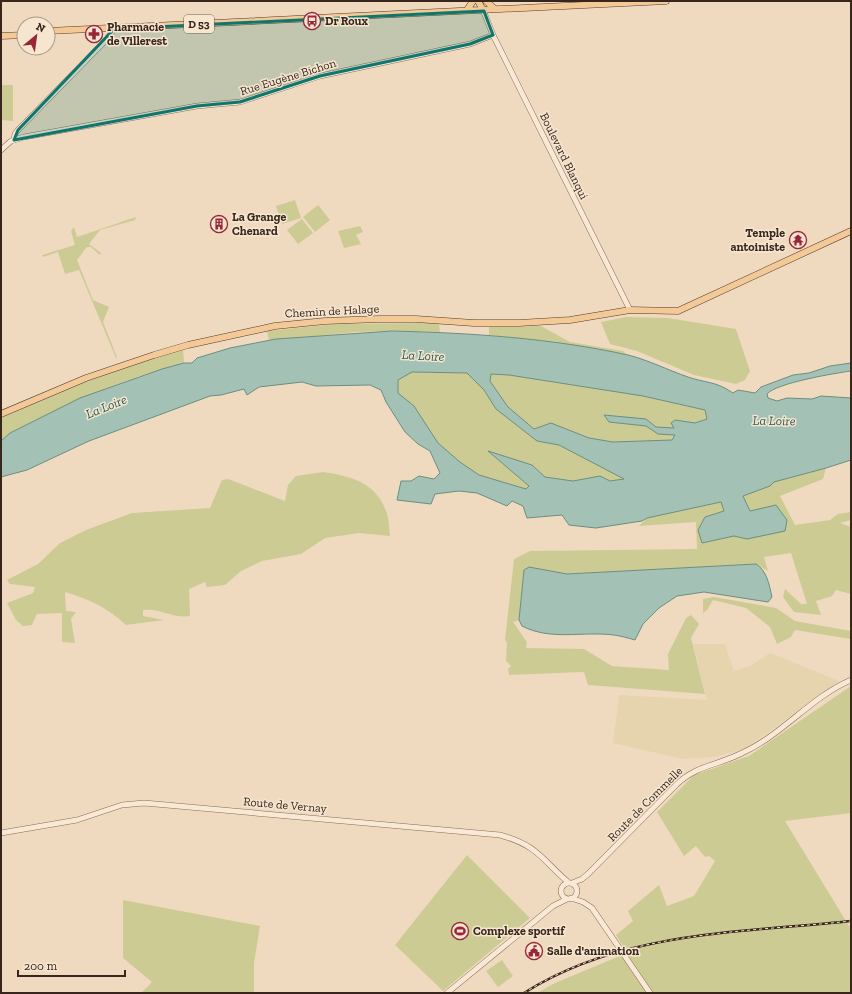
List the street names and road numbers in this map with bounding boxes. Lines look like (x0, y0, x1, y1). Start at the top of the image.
road number: D 53 (184, 15, 214, 33)
street label: Rue Eugène Bichon (238, 56, 338, 98)
street label: Boulevard Blanqui (537, 110, 591, 202)
street label: Chemin de Halage (285, 302, 380, 320)
street label: Route de Commelle (605, 763, 686, 844)
street label: Route de Vernay (243, 794, 328, 816)

